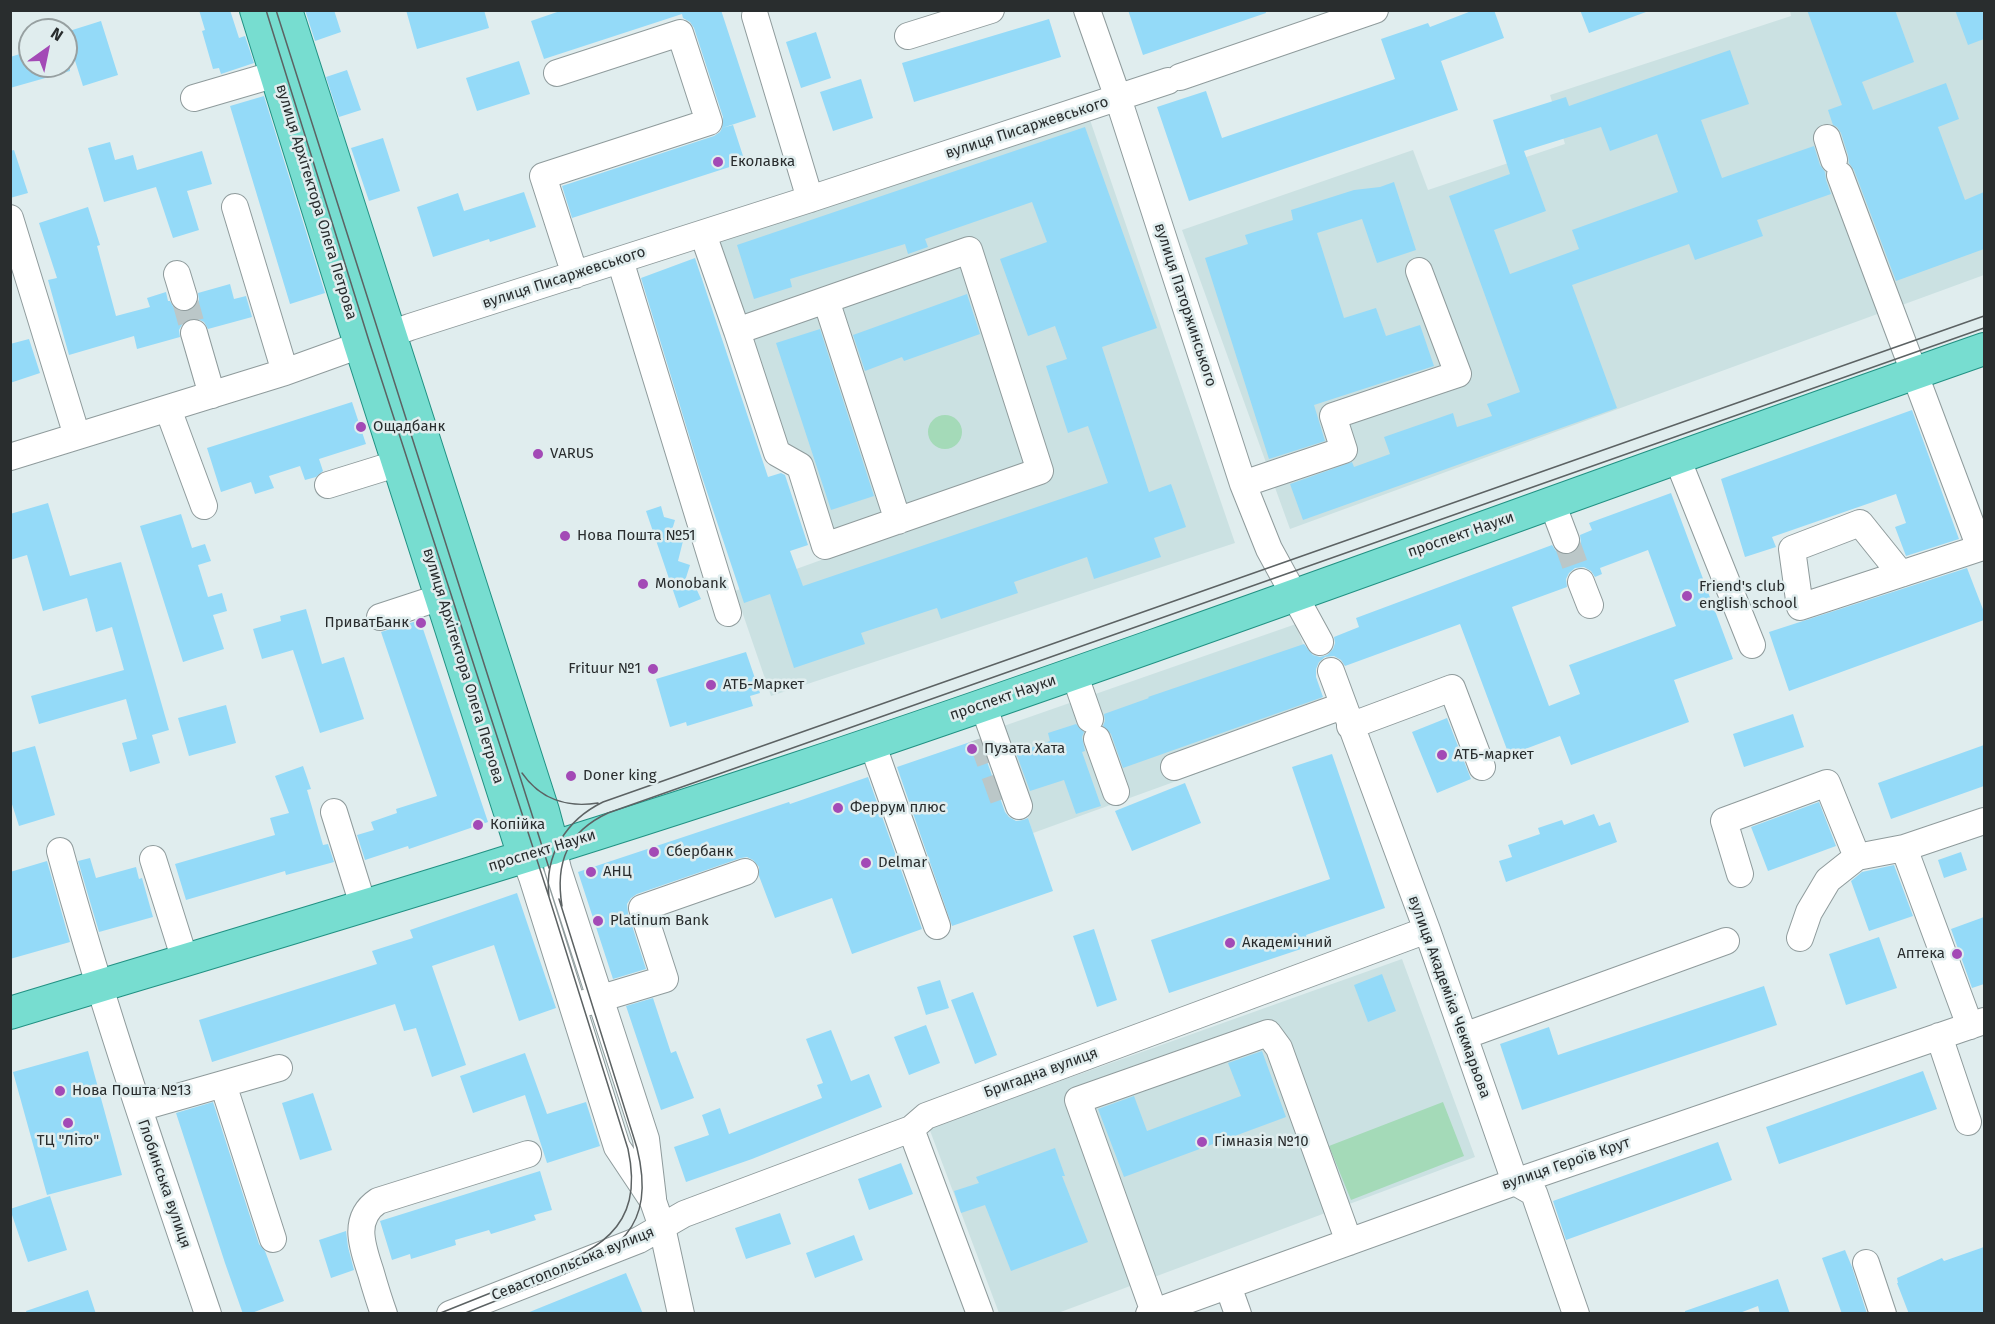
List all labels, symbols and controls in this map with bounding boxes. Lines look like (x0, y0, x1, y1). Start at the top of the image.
north arrow (18, 18, 78, 78)
text: N (47, 23, 67, 45)
street label: вулиця Архітектора Олега Петрова (272, 82, 360, 322)
street label: вулиця Писаржевського (943, 93, 1111, 163)
place label: Еколавка (730, 153, 795, 171)
marker: Еколавка (711, 155, 725, 169)
street label: вулиця Паторжинського (1150, 221, 1220, 389)
street label: вулиця Писаржевського (480, 243, 648, 313)
place label: Ощадбанк (373, 418, 445, 436)
marker: Ощадбанк (354, 420, 368, 434)
place label: VARUS (550, 445, 594, 463)
marker: VARUS (531, 447, 545, 461)
street label: проспект Науки (1405, 508, 1517, 562)
place label: Нова Пошта №51 (577, 527, 696, 545)
marker: Нова Пошта №51 (558, 529, 572, 543)
street label: вулиця Архітектора Олега Петрова (419, 546, 507, 786)
place label: Monobank (655, 575, 726, 593)
marker: Monobank (636, 577, 650, 591)
place label: Friend's club english school (1699, 578, 1797, 613)
marker: Friend's club english school (1680, 589, 1694, 603)
place label: ПриватБанк (325, 614, 409, 632)
marker: ПриватБанк (414, 616, 428, 630)
place label: Frituur №1 (568, 660, 641, 678)
marker: Frituur №1 (646, 662, 660, 676)
street label: проспект Науки (947, 671, 1059, 725)
place label: АТБ-Маркет (723, 676, 804, 694)
marker: АТБ-Маркет (704, 678, 718, 692)
place label: Пузата Хата (984, 740, 1065, 758)
marker: Пузата Хата (965, 742, 979, 756)
place label: АТБ-маркет (1454, 746, 1534, 764)
marker: АТБ-маркет (1435, 748, 1449, 762)
place label: Doner king (583, 767, 657, 785)
marker: Doner king (564, 769, 578, 783)
place label: Феррум плюс (850, 799, 946, 817)
marker: Феррум плюс (831, 801, 845, 815)
place label: Копійка (490, 816, 545, 834)
marker: Копійка (471, 818, 485, 832)
street label: проспект Науки (486, 826, 598, 876)
place label: Сбербанк (666, 843, 733, 861)
marker: Сбербанк (647, 845, 661, 859)
place label: Delmar (878, 854, 927, 872)
marker: Delmar (859, 856, 873, 870)
place label: АНЦ (603, 863, 632, 881)
marker: АНЦ (584, 865, 598, 879)
street label: вулиця Академіка Чекмарьова (1404, 893, 1494, 1101)
place label: Platinum Bank (610, 912, 709, 930)
marker: Platinum Bank (591, 914, 605, 928)
place label: Академічний (1242, 934, 1332, 952)
marker: Академічний (1223, 936, 1237, 950)
place label: Аптека (1897, 945, 1945, 963)
marker: Аптека (1950, 947, 1964, 961)
street label: Бригадна вулиця (981, 1044, 1101, 1102)
place label: Нова Пошта №13 (72, 1082, 191, 1100)
marker: Нова Пошта №13 (53, 1084, 67, 1098)
marker: ТЦ "Літо" (61, 1116, 75, 1130)
street label: Глобинська вулиця (134, 1117, 194, 1251)
place label: ТЦ "Літо" (37, 1132, 99, 1150)
place label: Гімназія №10 (1214, 1133, 1309, 1151)
street label: вулиця Героїв Крут (1499, 1134, 1633, 1194)
marker: Гімназія №10 (1195, 1135, 1209, 1149)
street label: Севастопольська вулиця (489, 1223, 657, 1305)

